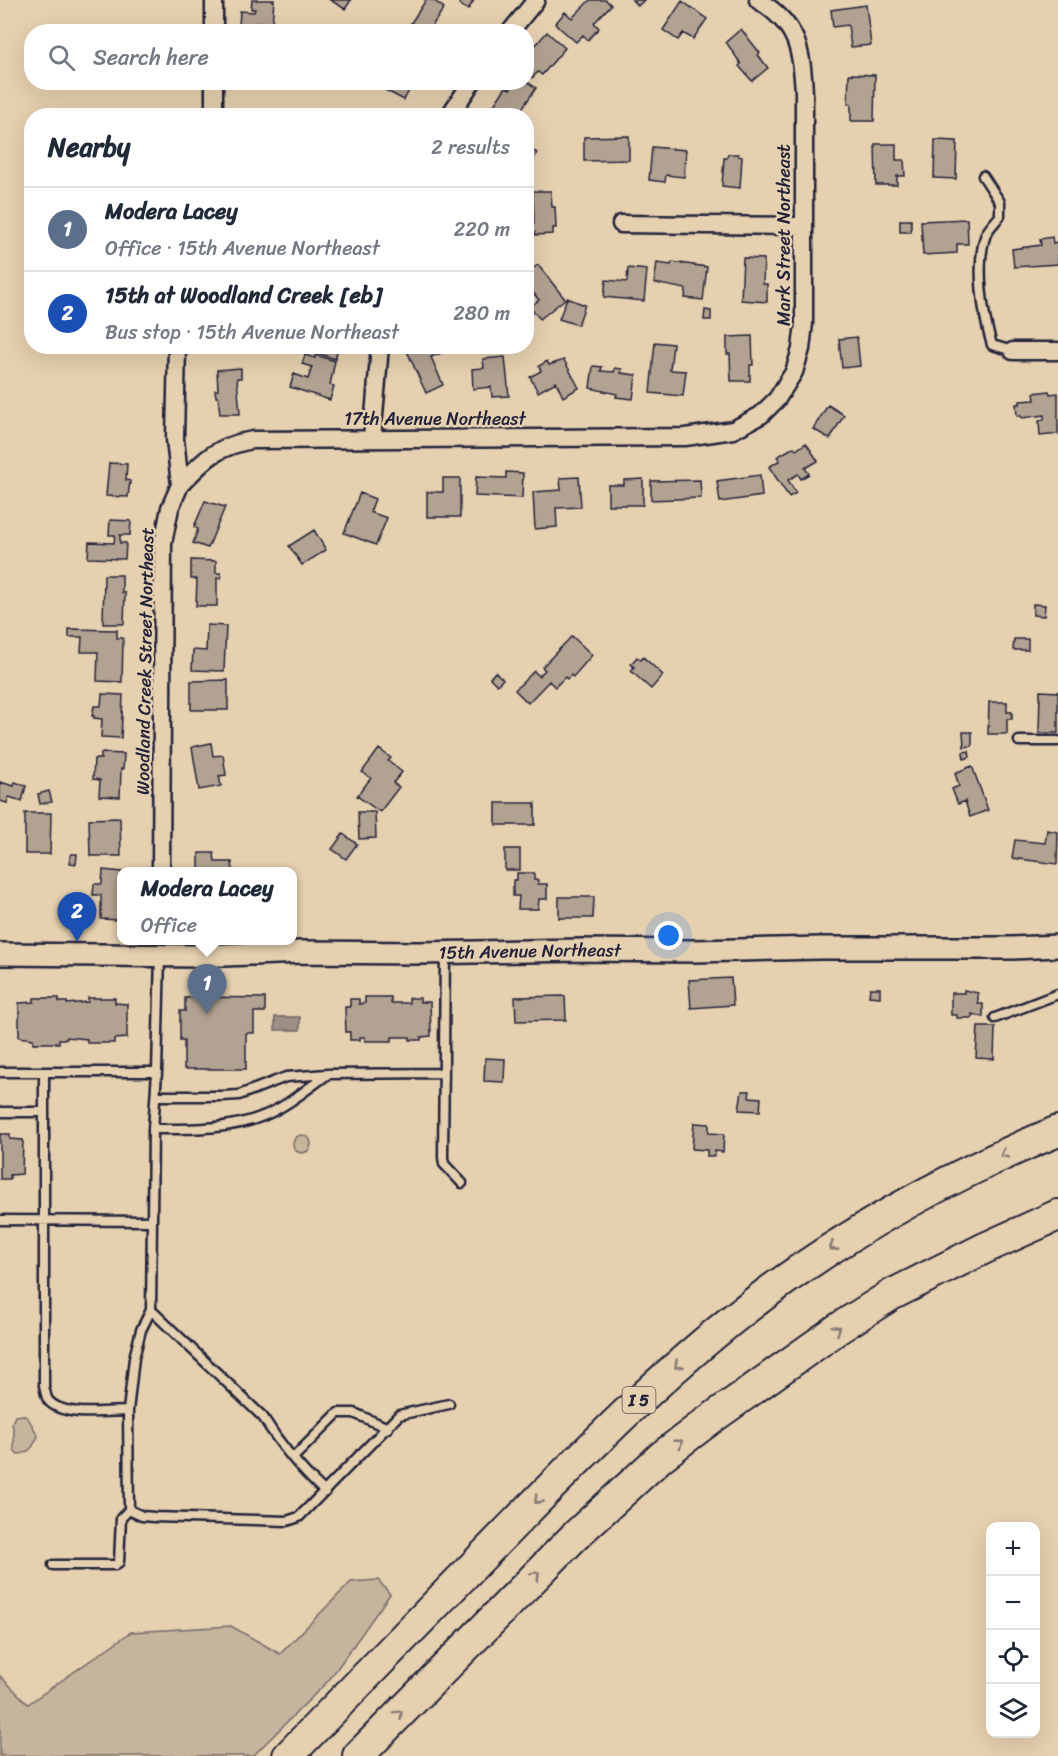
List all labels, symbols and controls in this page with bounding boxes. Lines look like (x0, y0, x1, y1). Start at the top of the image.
search box (24, 24, 534, 90)
text: Search here (93, 38, 209, 77)
icon: search (45, 41, 78, 74)
text: Nearby (48, 124, 130, 170)
text: 2 results (431, 130, 510, 165)
street label: Mark Street Northeast (768, 144, 800, 326)
text: Modera Lacey (105, 192, 238, 231)
text: 1 (63, 212, 72, 247)
text: 220 m (454, 212, 510, 247)
text: Office · 15th Avenue Northeast (105, 231, 380, 266)
text: 15th at Woodland Creek [eb] (105, 276, 383, 315)
text: 2 (62, 296, 73, 331)
text: 280 m (453, 296, 510, 331)
text: Bus stop · 15th Avenue Northeast (105, 315, 399, 350)
street label: 17th Avenue Northeast (344, 403, 527, 435)
street label: Woodland Creek Street Northeast (127, 527, 163, 795)
popup (117, 867, 297, 945)
text: Modera Lacey (141, 869, 273, 908)
pin: 2 (58, 892, 97, 942)
text: Office (141, 908, 197, 943)
your location (654, 921, 683, 950)
street label: 15th Avenue Northeast (438, 934, 622, 969)
pin: 1 (188, 964, 226, 1014)
one-way arrow (1000, 1146, 1011, 1158)
one-way arrow (829, 1240, 839, 1252)
one-way arrow (831, 1325, 842, 1336)
one-way arrow (674, 1358, 685, 1369)
road number: I 5 (622, 1387, 656, 1413)
one-way arrow (672, 1439, 683, 1450)
one-way arrow (534, 1494, 545, 1504)
map controls (986, 1522, 1040, 1738)
button: + (986, 1522, 1040, 1576)
one-way arrow (529, 1572, 540, 1583)
button: − (986, 1576, 1040, 1630)
button: locate (986, 1630, 1040, 1684)
button: layers (986, 1684, 1040, 1738)
one-way arrow (392, 1711, 403, 1722)

